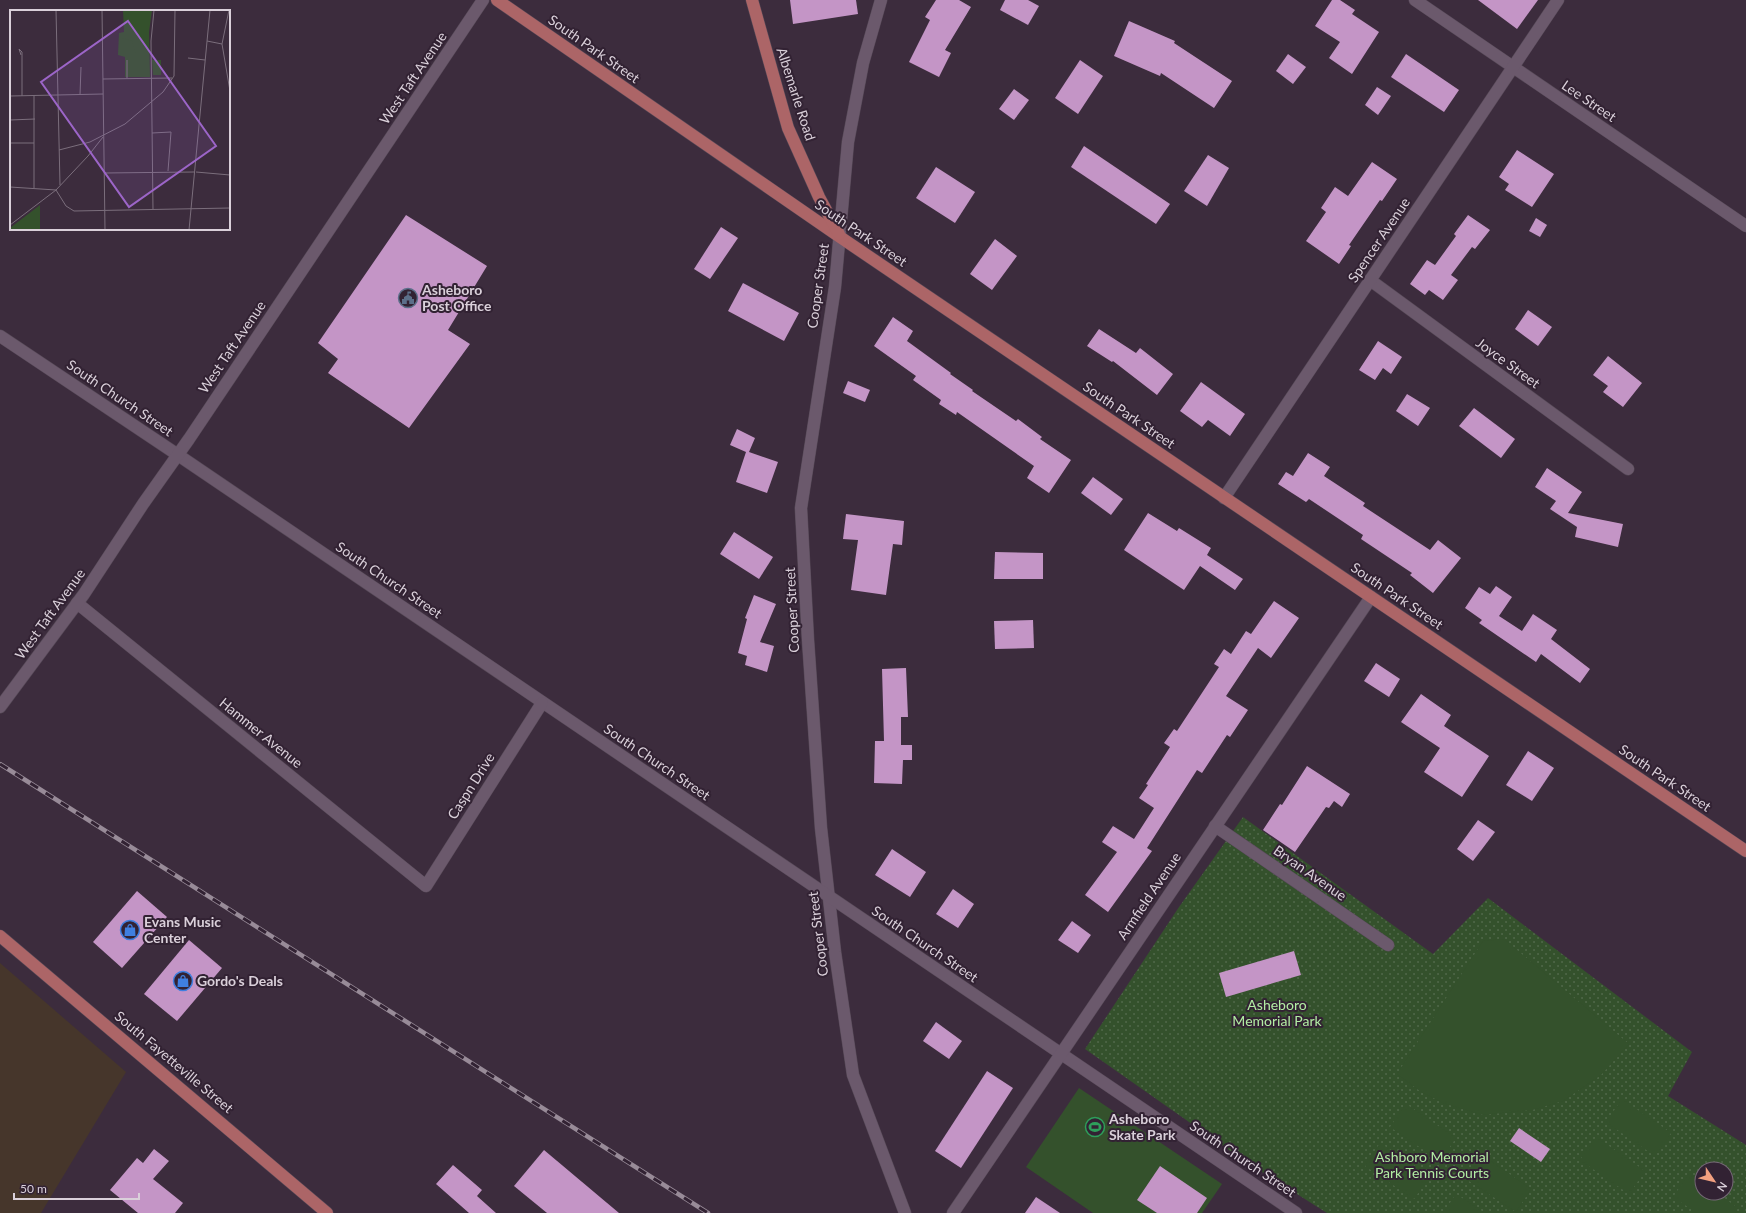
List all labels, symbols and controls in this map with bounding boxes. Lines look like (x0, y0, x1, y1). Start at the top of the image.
inset map (10, 10, 230, 230)
street label: South Park Street (545, 11, 643, 86)
street label: West Taft Avenue (375, 28, 450, 127)
street label: Albemarle Road (773, 45, 820, 143)
street label: Lee Street (1559, 76, 1620, 125)
street label: Spencer Avenue (1344, 194, 1413, 285)
street label: South Park Street (812, 195, 911, 270)
street label: Cooper Street (803, 242, 832, 329)
place label: Asheboro Post Office (421, 281, 492, 314)
public building icon: Asheboro Post Office (397, 287, 419, 309)
street label: West Taft Avenue (194, 297, 269, 396)
street label: Joyce Street (1473, 334, 1544, 391)
street label: South Church Street (64, 356, 177, 439)
street label: South Park Street (1080, 377, 1179, 452)
street label: South Church Street (333, 538, 446, 621)
street label: South Park Street (1348, 558, 1447, 633)
street label: West Taft Avenue (11, 565, 88, 662)
street label: Cooper Street (781, 567, 802, 653)
street label: Hammer Avenue (216, 694, 306, 771)
street label: South Church Street (601, 720, 714, 803)
street label: South Park Street (1616, 740, 1715, 815)
street label: Caspn Drive (443, 749, 498, 822)
street label: Bryan Avenue (1270, 841, 1350, 904)
street label: Armfield Avenue (1113, 849, 1184, 943)
street label: Cooper Street (804, 891, 831, 978)
street label: South Church Street (869, 902, 982, 985)
place label: Evans Music Center (144, 913, 221, 946)
shop icon: Evans Music Center (119, 919, 141, 941)
shop icon: Gordo's Deals (172, 970, 194, 992)
place label: Gordo's Deals (197, 972, 283, 989)
park label: Asheboro Memorial Park (1232, 996, 1323, 1029)
street label: South Fayetteville Street (112, 1007, 237, 1116)
place label: Asheboro Skate Park (1108, 1110, 1176, 1143)
sports icon: Asheboro Skate Park (1084, 1116, 1106, 1138)
street label: South Church Street (1187, 1117, 1300, 1200)
park label: Ashboro Memorial Park Tennis Courts (1375, 1148, 1489, 1181)
north arrow (1694, 1161, 1734, 1201)
scale bar (14, 1175, 139, 1201)
text: N (1715, 1180, 1730, 1194)
text: 50 m (20, 1181, 47, 1196)

